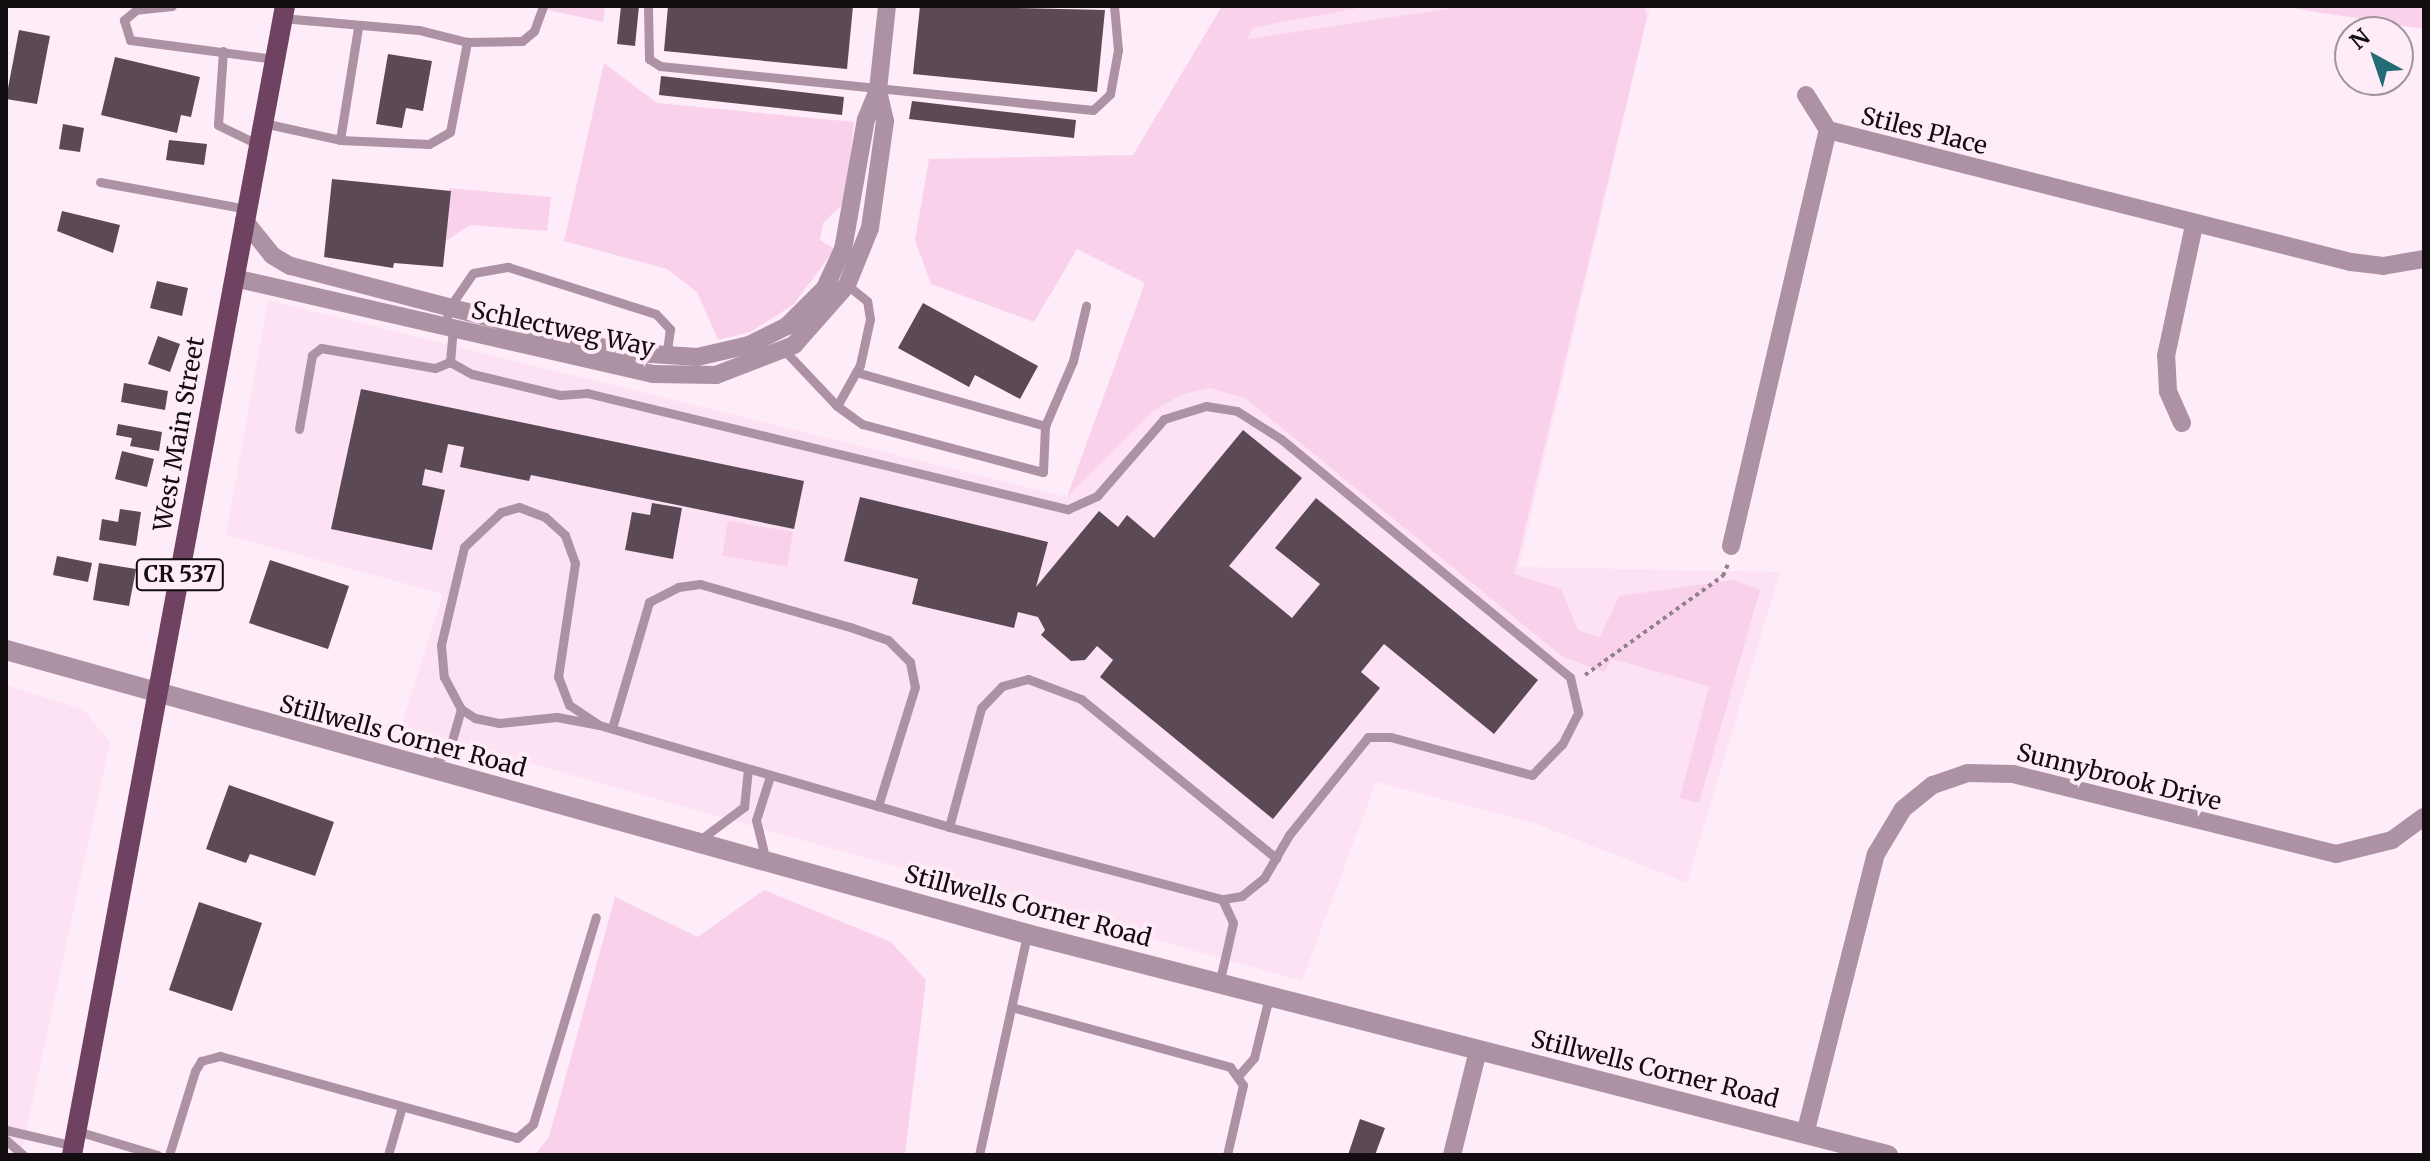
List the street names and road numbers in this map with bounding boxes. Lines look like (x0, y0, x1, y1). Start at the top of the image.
street label: Stiles Place (1858, 101, 1990, 161)
street label: Schlectweg Way (469, 296, 657, 362)
street label: West Main Street (148, 334, 210, 534)
road number: CR 537 (134, 557, 226, 593)
street label: Stillwells Corner Road (276, 689, 530, 783)
street label: Sunnybrook Drive (2014, 738, 2224, 816)
street label: Stillwells Corner Road (901, 859, 1155, 953)
street label: Stillwells Corner Road (1528, 1024, 1782, 1114)

